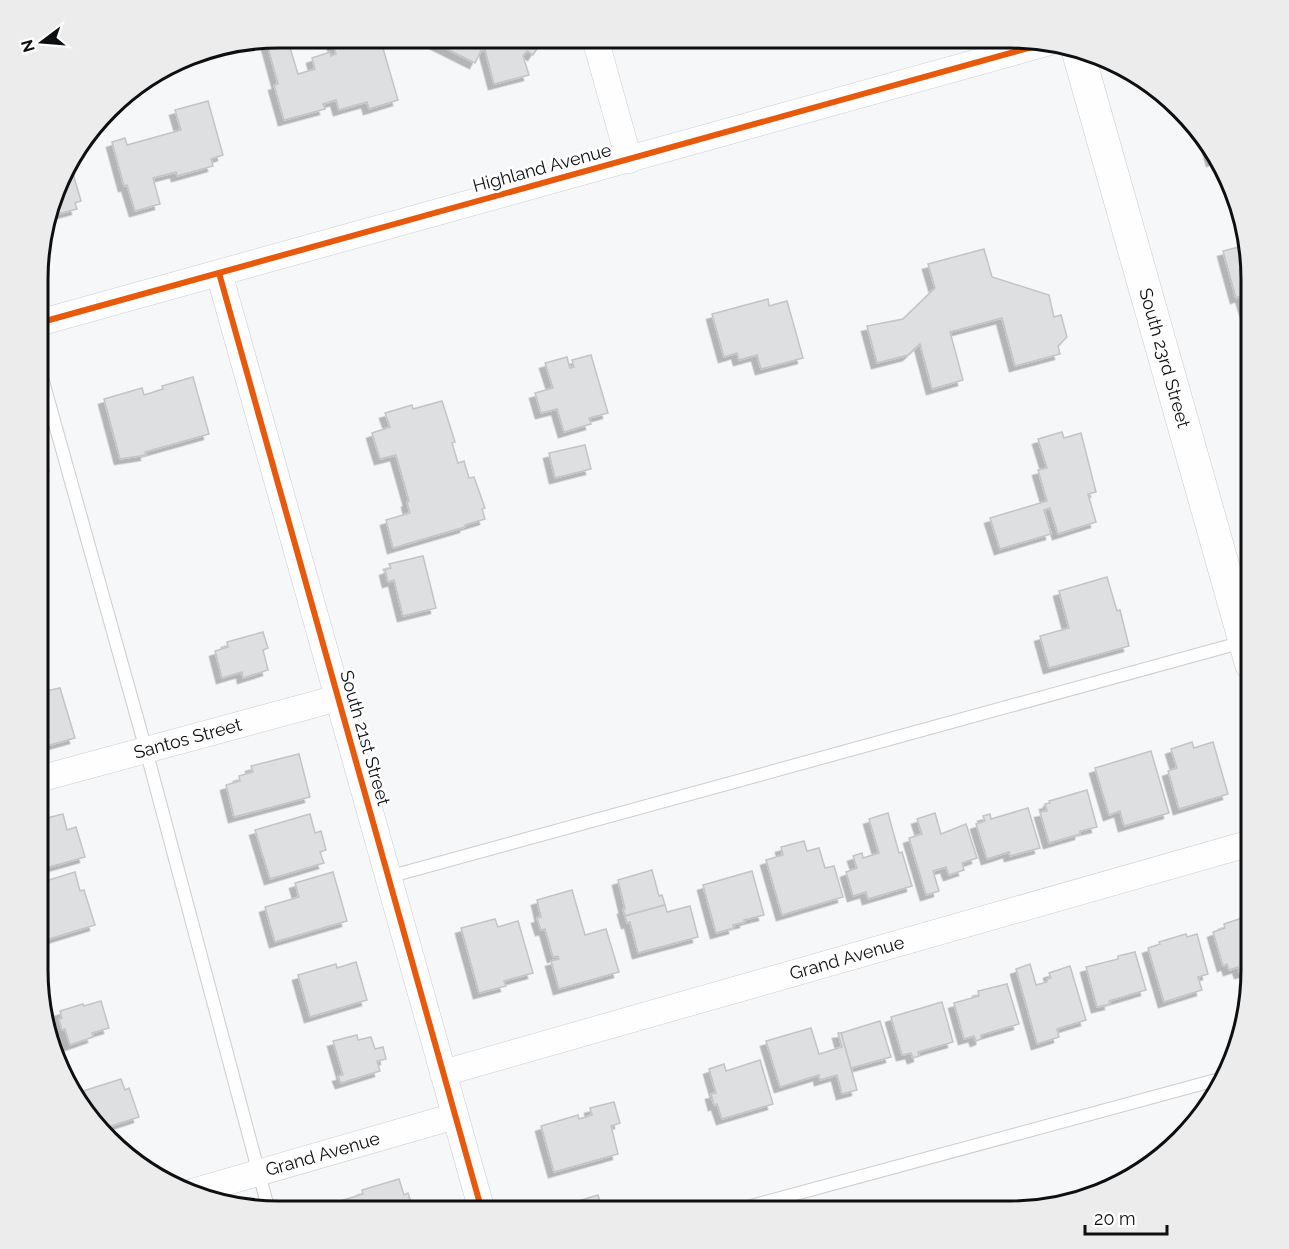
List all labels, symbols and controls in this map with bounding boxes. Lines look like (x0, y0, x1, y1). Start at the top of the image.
north arrow (12, 12, 72, 72)
text: N (17, 38, 39, 54)
street label: Highland Avenue (470, 139, 614, 196)
street label: South 23rd Street (1135, 286, 1195, 430)
street label: South 21st Street (336, 668, 395, 808)
street label: Santos Street (131, 714, 244, 763)
street label: Grand Avenue (787, 931, 907, 984)
street label: Grand Avenue (263, 1127, 382, 1180)
scale bar (1085, 1198, 1168, 1236)
text: 20 m (1094, 1208, 1136, 1229)

